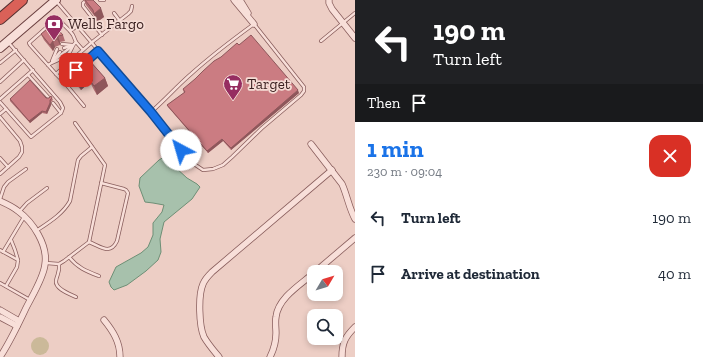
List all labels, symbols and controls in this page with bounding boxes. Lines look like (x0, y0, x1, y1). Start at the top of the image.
bank icon: Wells Fargo (43, 13, 65, 41)
text: 190 m (433, 14, 505, 47)
place label: Wells Fargo (68, 15, 144, 33)
icon: left (367, 16, 419, 68)
text: Turn left (433, 48, 502, 70)
pin (59, 53, 93, 87)
icon: arrive (65, 59, 87, 81)
supermarket icon: Target (222, 73, 244, 101)
place label: Target (247, 75, 291, 93)
icon: arrive (408, 92, 430, 114)
text: Then (367, 94, 400, 112)
position arrow (160, 129, 202, 171)
text: 1 min (367, 134, 424, 163)
button: close (649, 135, 691, 177)
text: 230 m · 09:04 (367, 164, 442, 179)
icon: left (367, 207, 389, 229)
text: Turn left (401, 209, 461, 227)
text: 190 m (652, 209, 691, 227)
icon: arrive (367, 263, 389, 285)
north arrow (307, 265, 343, 301)
map controls (307, 265, 343, 345)
text: Arrive at destination (401, 265, 540, 283)
text: 40 m (658, 265, 691, 283)
button: search (307, 309, 343, 345)

